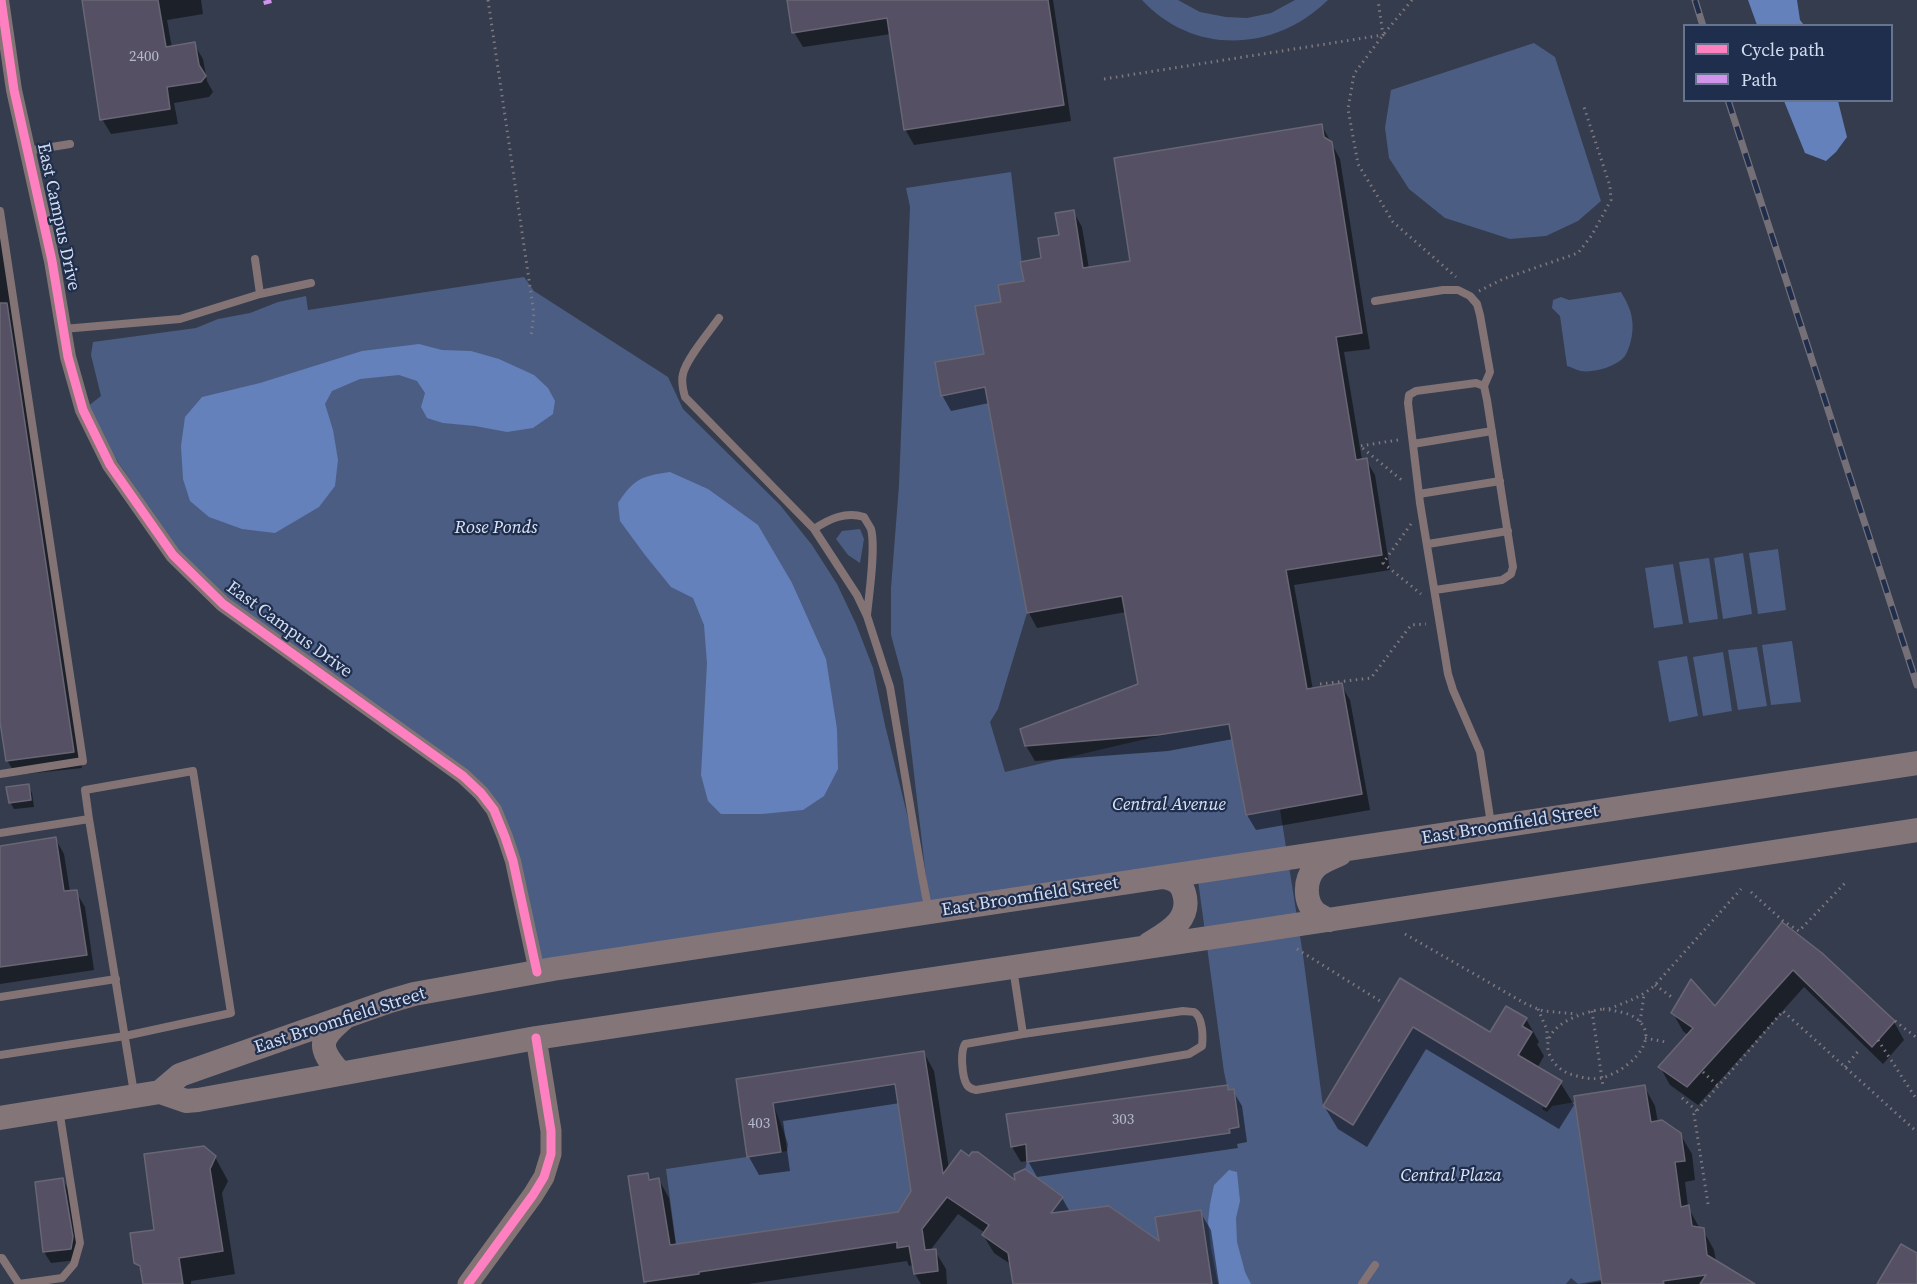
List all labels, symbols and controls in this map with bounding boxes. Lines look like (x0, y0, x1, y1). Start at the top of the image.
legend (1683, 24, 1893, 102)
text: Cycle path (1741, 37, 1825, 62)
house number: 2400 (129, 48, 159, 66)
text: Path (1741, 67, 1777, 92)
street label: East Campus Drive (32, 141, 84, 293)
park label: Rose Ponds (454, 517, 538, 539)
street label: East Campus Drive (222, 577, 356, 683)
park label: Central Avenue (1112, 794, 1226, 816)
street label: East Broomfield Street (1420, 800, 1600, 850)
street label: East Broomfield Street (940, 872, 1120, 922)
street label: East Broomfield Street (252, 983, 428, 1059)
house number: 303 (1112, 1111, 1134, 1129)
house number: 403 (748, 1115, 770, 1133)
park label: Central Plaza (1400, 1165, 1502, 1187)

